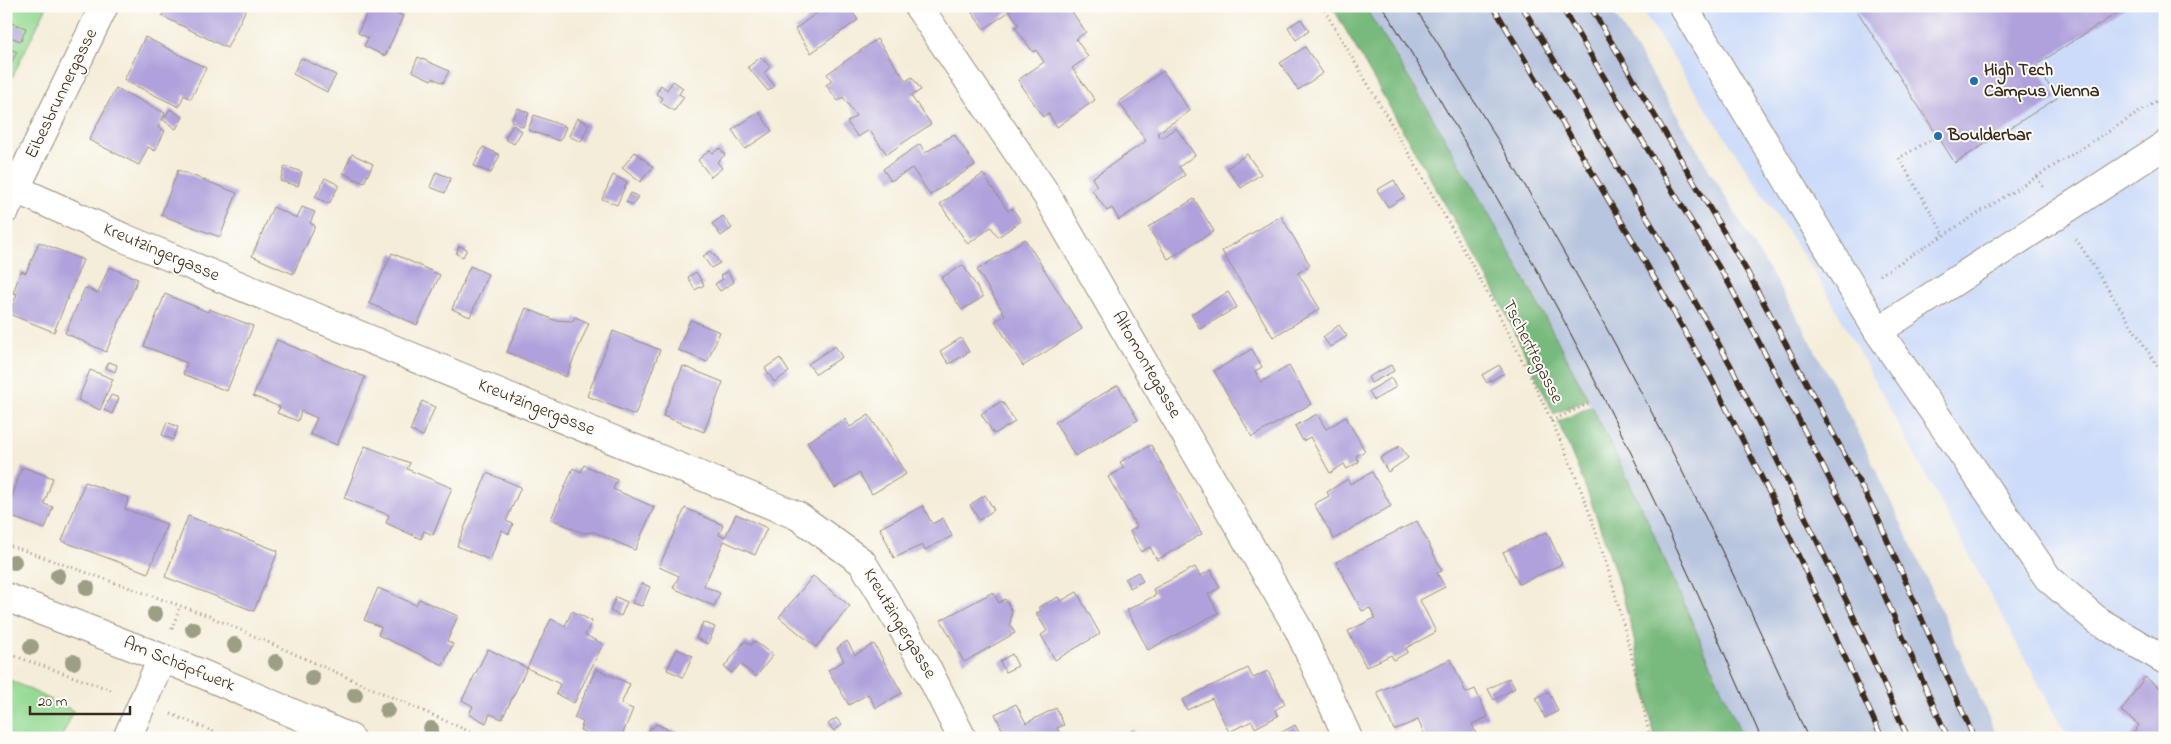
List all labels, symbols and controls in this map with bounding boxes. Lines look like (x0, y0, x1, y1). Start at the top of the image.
street label: Eibesbrunnergasse (19, 24, 106, 164)
place label: High Tech Campus Vienna (1984, 58, 2100, 105)
marker: High Tech Campus Vienna (1968, 75, 1980, 87)
place label: Boulderbar (1947, 123, 2032, 149)
marker: Boulderbar (1932, 130, 1944, 142)
street label: Kreutzingergasse (98, 217, 224, 291)
street label: Tscherttegasse (1494, 296, 1570, 410)
street label: Altomontegasse (1104, 307, 1188, 425)
street label: Kreutzingergasse (473, 373, 599, 445)
street label: Kreutzingergasse (855, 564, 943, 685)
street label: Am Schöpfwerk (119, 631, 239, 699)
scale bar (30, 684, 130, 716)
text: 20 m (38, 691, 68, 713)

